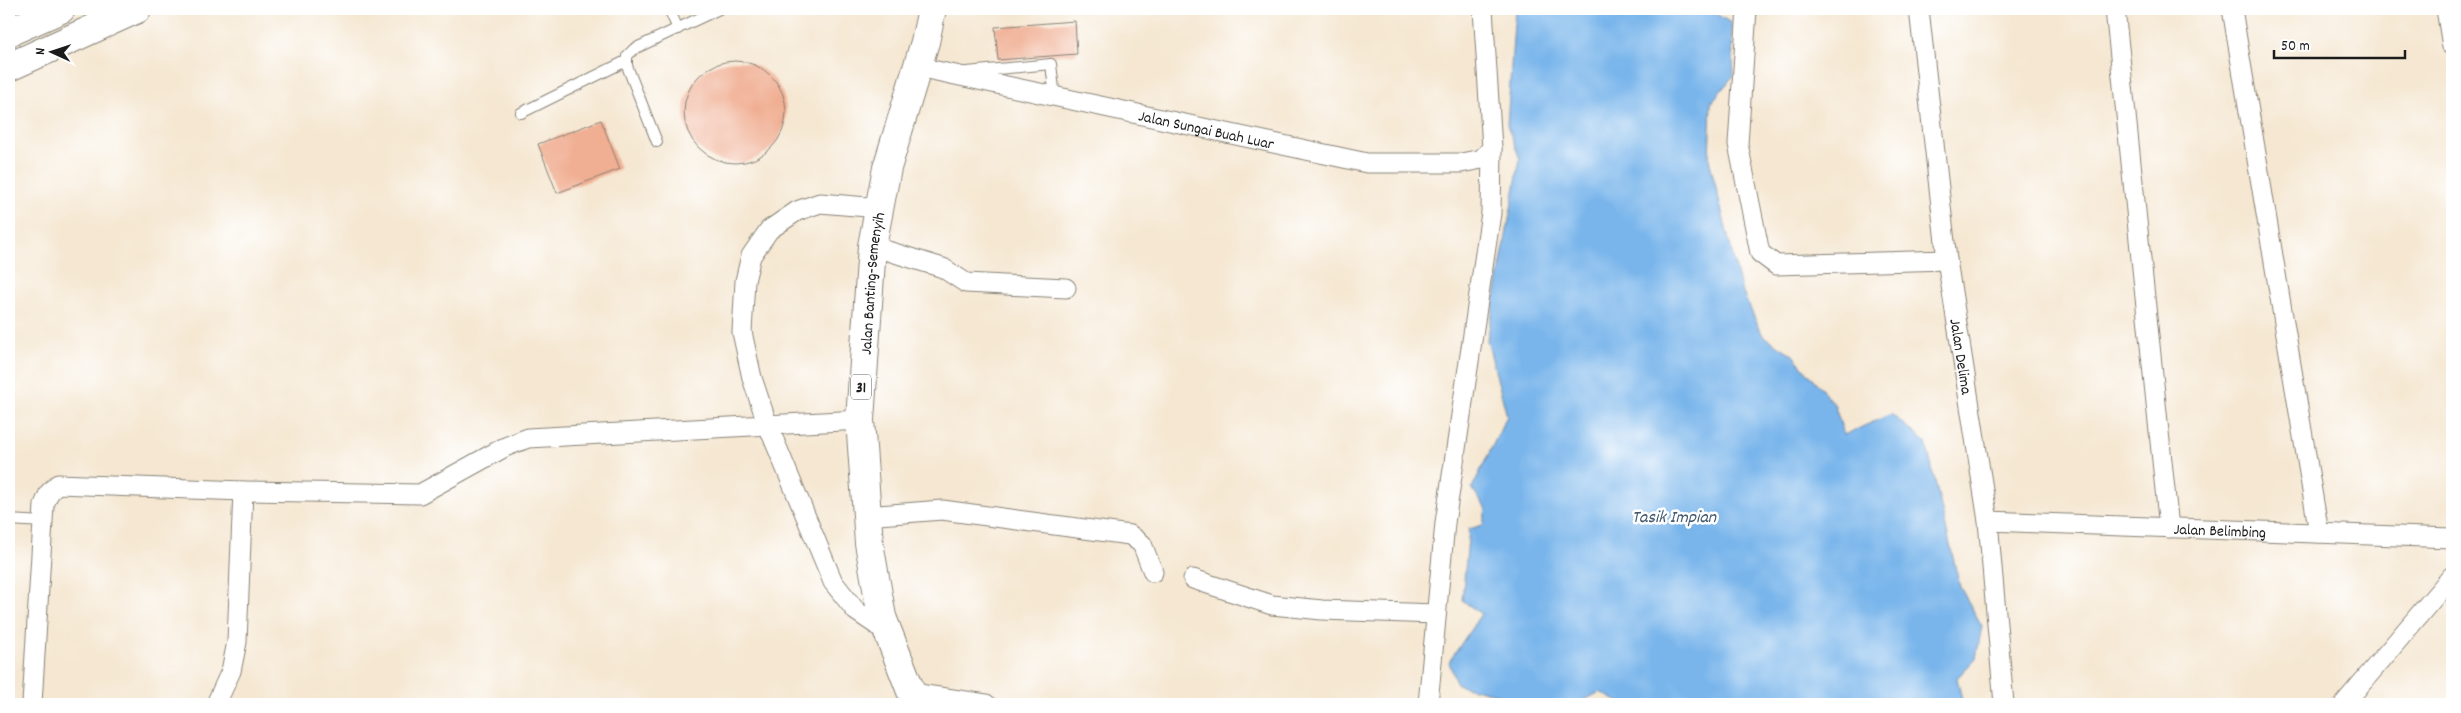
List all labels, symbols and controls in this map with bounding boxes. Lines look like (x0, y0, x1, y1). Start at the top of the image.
north arrow (28, 28, 78, 78)
scale bar (2274, 28, 2405, 60)
text: 50 m (2281, 36, 2310, 58)
text: N (31, 47, 51, 55)
street label: Jalan Sungai Buah Luar (1136, 105, 1276, 157)
street label: Jalan Banting-Semenyih (856, 211, 892, 356)
street label: Jalan Delima (1942, 317, 1977, 397)
road number: 31 (851, 374, 871, 400)
water label: Tasik Impian (1632, 506, 1717, 531)
street label: Jalan Belimbing (2173, 519, 2266, 545)

